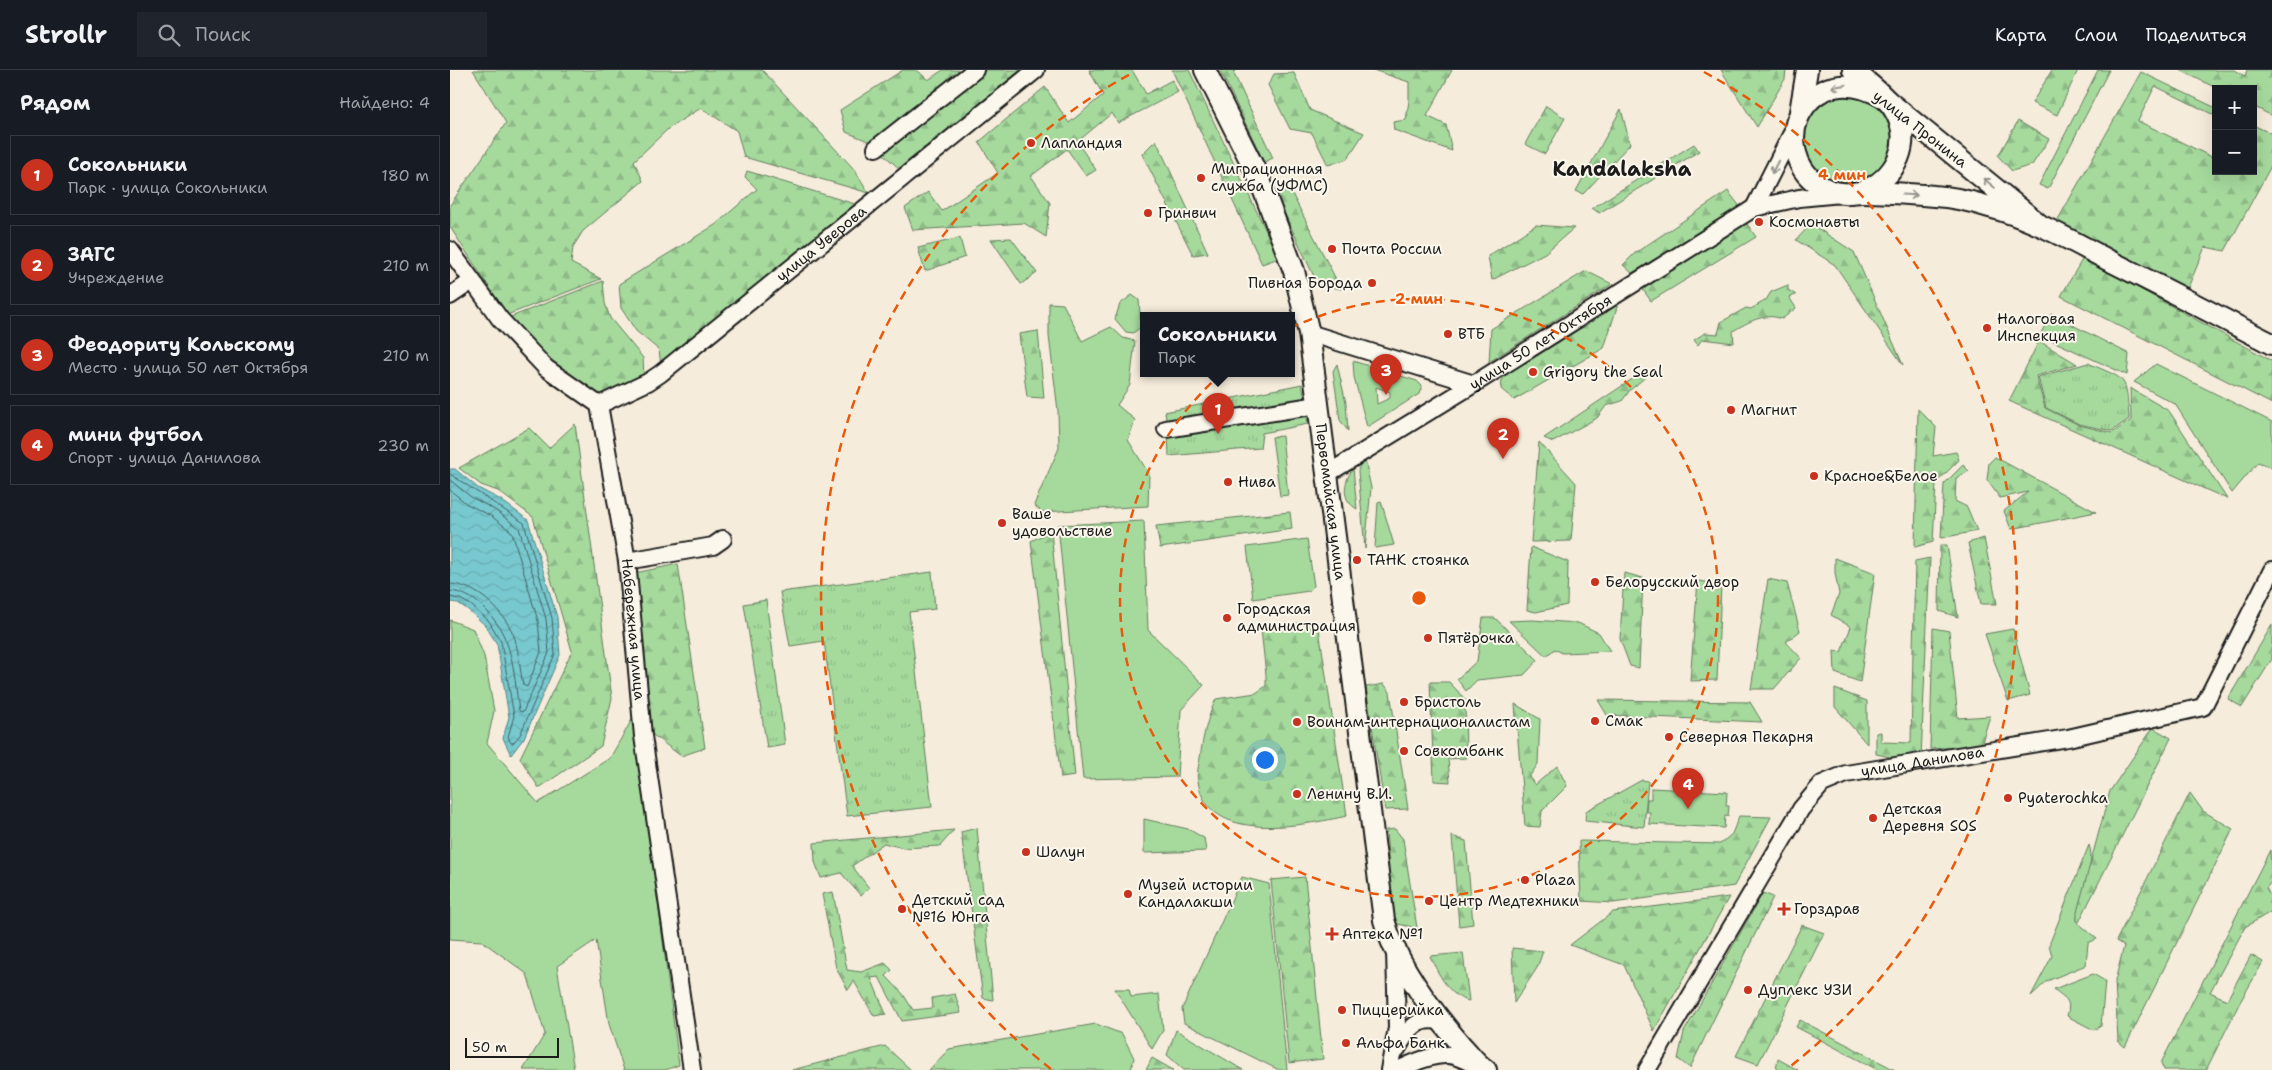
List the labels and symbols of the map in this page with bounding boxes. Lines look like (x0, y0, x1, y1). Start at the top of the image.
one-way arrow (1831, 82, 1847, 92)
street label: улица Пронина (1869, 86, 1972, 173)
place label: Лапландия (1041, 133, 1123, 153)
marker: Лапландия (1025, 137, 1037, 149)
district label: Kandalaksha (1553, 156, 1692, 182)
place label: Миграционная служба (УФМС) (1211, 159, 1328, 196)
one-way arrow (1770, 160, 1780, 175)
text: 4 мин (1818, 165, 1866, 185)
marker: Миграционная служба (УФМС) (1195, 172, 1207, 184)
one-way arrow (1982, 178, 1995, 189)
one-way arrow (1901, 190, 1917, 199)
street label: улица Уверова (772, 201, 871, 286)
place label: Гринвич (1158, 203, 1217, 223)
marker: Гринвич (1142, 207, 1154, 219)
place label: Космонавты (1769, 212, 1860, 232)
marker: Космонавты (1753, 216, 1765, 228)
place label: Почта России (1342, 239, 1442, 259)
marker: Почта России (1326, 243, 1338, 255)
place label: Пивная Борода (1248, 273, 1363, 293)
marker: Пивная Борода (1366, 277, 1378, 289)
text: 2 мин (1395, 289, 1443, 309)
street label: улица 50 лет Октября (1466, 290, 1616, 394)
place label: Налоговая Инспекция (1997, 309, 2076, 346)
marker: Налоговая Инспекция (1981, 322, 1993, 334)
place label: ВТБ (1458, 324, 1485, 344)
marker: ВТБ (1442, 328, 1454, 340)
pin: 3 (1370, 354, 1402, 395)
place label: Grigory the Seal (1543, 362, 1663, 382)
marker: Grigory the Seal (1527, 366, 1539, 378)
pin: 1 (1202, 393, 1234, 434)
place label: Магнит (1741, 400, 1797, 420)
marker: Магнит (1725, 404, 1737, 416)
pin: 2 (1487, 418, 1519, 459)
street label: Первомайская улица (1311, 422, 1351, 582)
place label: Красное&Белое (1824, 466, 1938, 486)
marker: Красное&Белое (1808, 470, 1820, 482)
place label: Нива (1238, 472, 1276, 492)
marker: Нива (1222, 476, 1234, 488)
place label: Ваше удовольствие (1012, 504, 1113, 541)
marker: Ваше удовольствие (996, 517, 1008, 529)
place label: ТАНК стоянка (1367, 550, 1470, 570)
marker: ТАНК стоянка (1351, 554, 1363, 566)
street label: Набережная улица (617, 557, 650, 702)
place label: Белорусский двор (1605, 572, 1739, 592)
marker: Белорусский двор (1589, 576, 1601, 588)
centre of rings (1410, 589, 1428, 607)
place label: Городская администрация (1237, 599, 1356, 636)
marker: Городская администрация (1221, 612, 1233, 624)
place label: Пятёрочка (1438, 628, 1515, 648)
marker: Пятёрочка (1422, 632, 1434, 644)
place label: Бристоль (1414, 692, 1481, 712)
marker: Бристоль (1398, 696, 1410, 708)
place label: Смак (1605, 711, 1643, 731)
place label: Воинам-интернационалистам (1307, 712, 1531, 732)
marker: Смак (1589, 715, 1601, 727)
marker: Воинам-интернационалистам (1291, 716, 1303, 728)
place label: Северная Пекарня (1679, 727, 1813, 747)
marker: Северная Пекарня (1663, 731, 1675, 743)
place label: Совкомбанк (1414, 741, 1504, 761)
street label: улица Данилова (1859, 742, 1986, 781)
marker: Совкомбанк (1398, 745, 1410, 757)
your location (1252, 747, 1278, 773)
pin: 4 (1672, 768, 1704, 809)
place label: Ленину В.И. (1307, 784, 1392, 804)
marker: Ленину В.И. (1291, 788, 1303, 800)
place label: Pyaterochka (2018, 788, 2109, 808)
marker: Pyaterochka (2002, 792, 2014, 804)
place label: Детская Деревня SOS (1883, 799, 1977, 836)
marker: Детская Деревня SOS (1867, 812, 1879, 824)
place label: Шалун (1036, 842, 1085, 862)
marker: Шалун (1020, 846, 1032, 858)
place label: Plaza (1535, 870, 1576, 890)
marker: Plaza (1519, 874, 1531, 886)
place label: Музей истории Кандалакши (1138, 875, 1253, 912)
marker: Музей истории Кандалакши (1122, 888, 1134, 900)
place label: Детский сад №16 Юнга (912, 890, 1005, 927)
place label: Центр Медтехники (1439, 891, 1579, 911)
marker: Центр Медтехники (1423, 895, 1435, 907)
place label: Горздрав (1794, 899, 1860, 919)
marker: Детский сад №16 Юнга (896, 903, 908, 915)
marker: Горздрав (1778, 903, 1790, 915)
place label: Аптека №1 (1342, 924, 1423, 944)
marker: Аптека №1 (1326, 928, 1338, 940)
place label: Дуплекс УЗИ (1758, 980, 1852, 1000)
marker: Дуплекс УЗИ (1742, 984, 1754, 996)
place label: Пиццерийка (1352, 1000, 1444, 1020)
marker: Пиццерийка (1336, 1004, 1348, 1016)
place label: Альфа Банк (1356, 1033, 1445, 1053)
scale bar (465, 1035, 559, 1058)
marker: Альфа Банк (1340, 1037, 1352, 1049)

